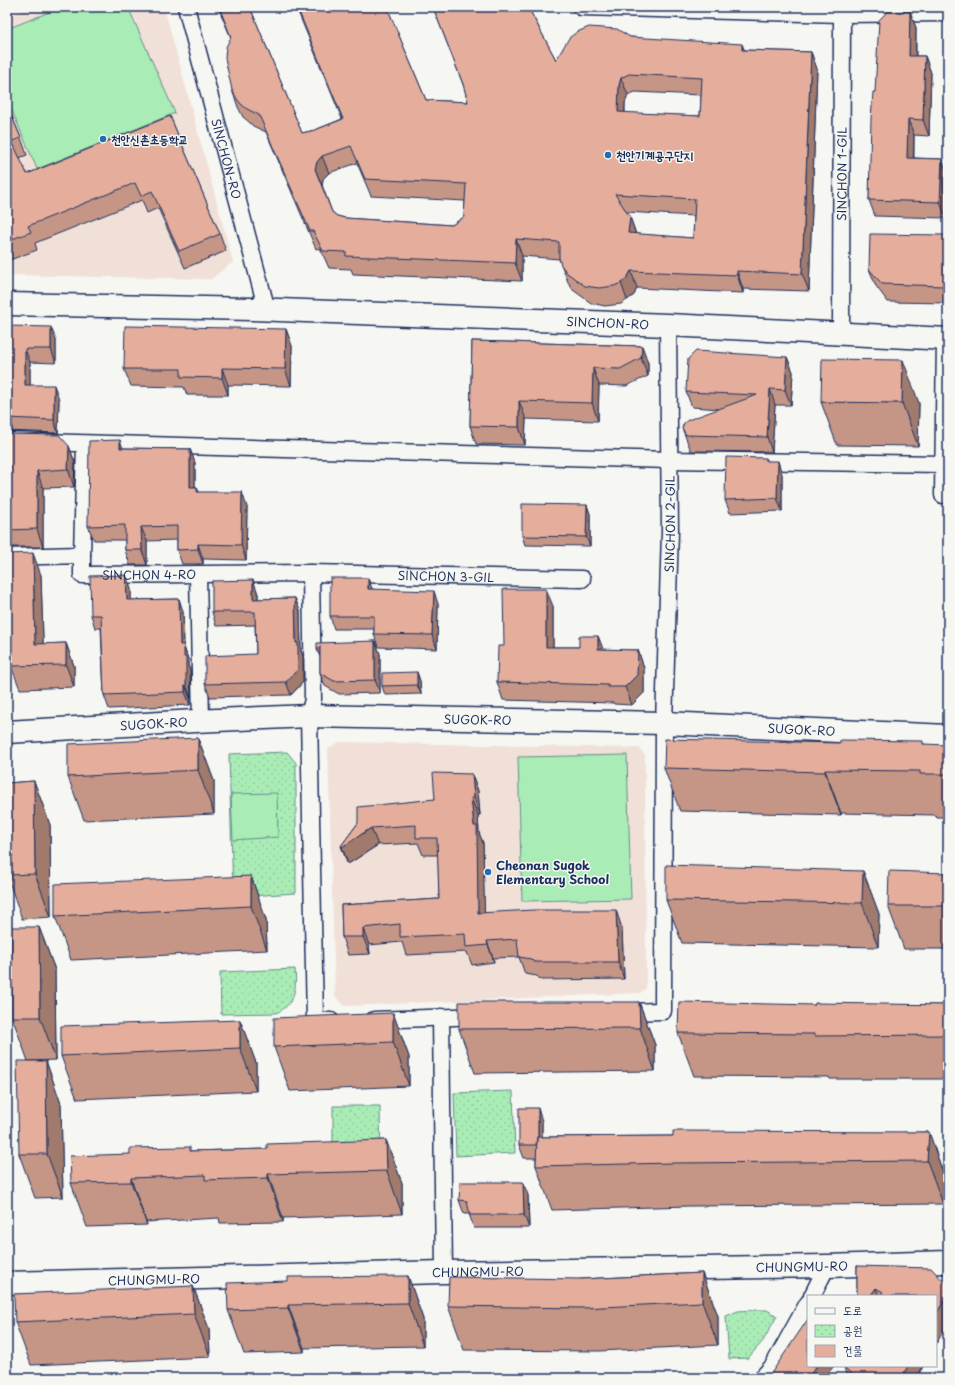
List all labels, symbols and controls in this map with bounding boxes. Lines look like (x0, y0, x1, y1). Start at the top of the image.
street label: SINCHON-RO (207, 116, 246, 201)
street label: SINCHON 1-GIL (832, 127, 851, 221)
place label: 천안신촌초등학교 (111, 130, 188, 148)
marker: 천안신촌초등학교 (98, 134, 108, 144)
place label: 천안기계공구단지 (616, 146, 694, 164)
marker: 천안기계공구단지 (603, 150, 613, 160)
street label: SINCHON-RO (566, 312, 650, 333)
street label: SINCHON 2-GIL (660, 476, 679, 573)
street label: SINCHON 4-RO (102, 565, 196, 584)
street label: SINCHON 3-GIL (398, 566, 494, 586)
street label: SUGOK-RO (443, 710, 512, 729)
street label: SUGOK-RO (119, 712, 188, 734)
street label: SUGOK-RO (767, 719, 836, 740)
place label: Cheonan Sugok Elementary School (496, 856, 609, 888)
marker: Cheonan Sugok Elementary School (483, 867, 493, 877)
street label: CHUNGMU-RO (756, 1256, 848, 1276)
street label: CHUNGMU-RO (432, 1262, 524, 1281)
street label: CHUNGMU-RO (108, 1269, 200, 1289)
legend (807, 1295, 937, 1367)
text: 도로 (843, 1301, 862, 1319)
text: 공원 (843, 1321, 862, 1339)
text: 건물 (843, 1341, 863, 1359)

